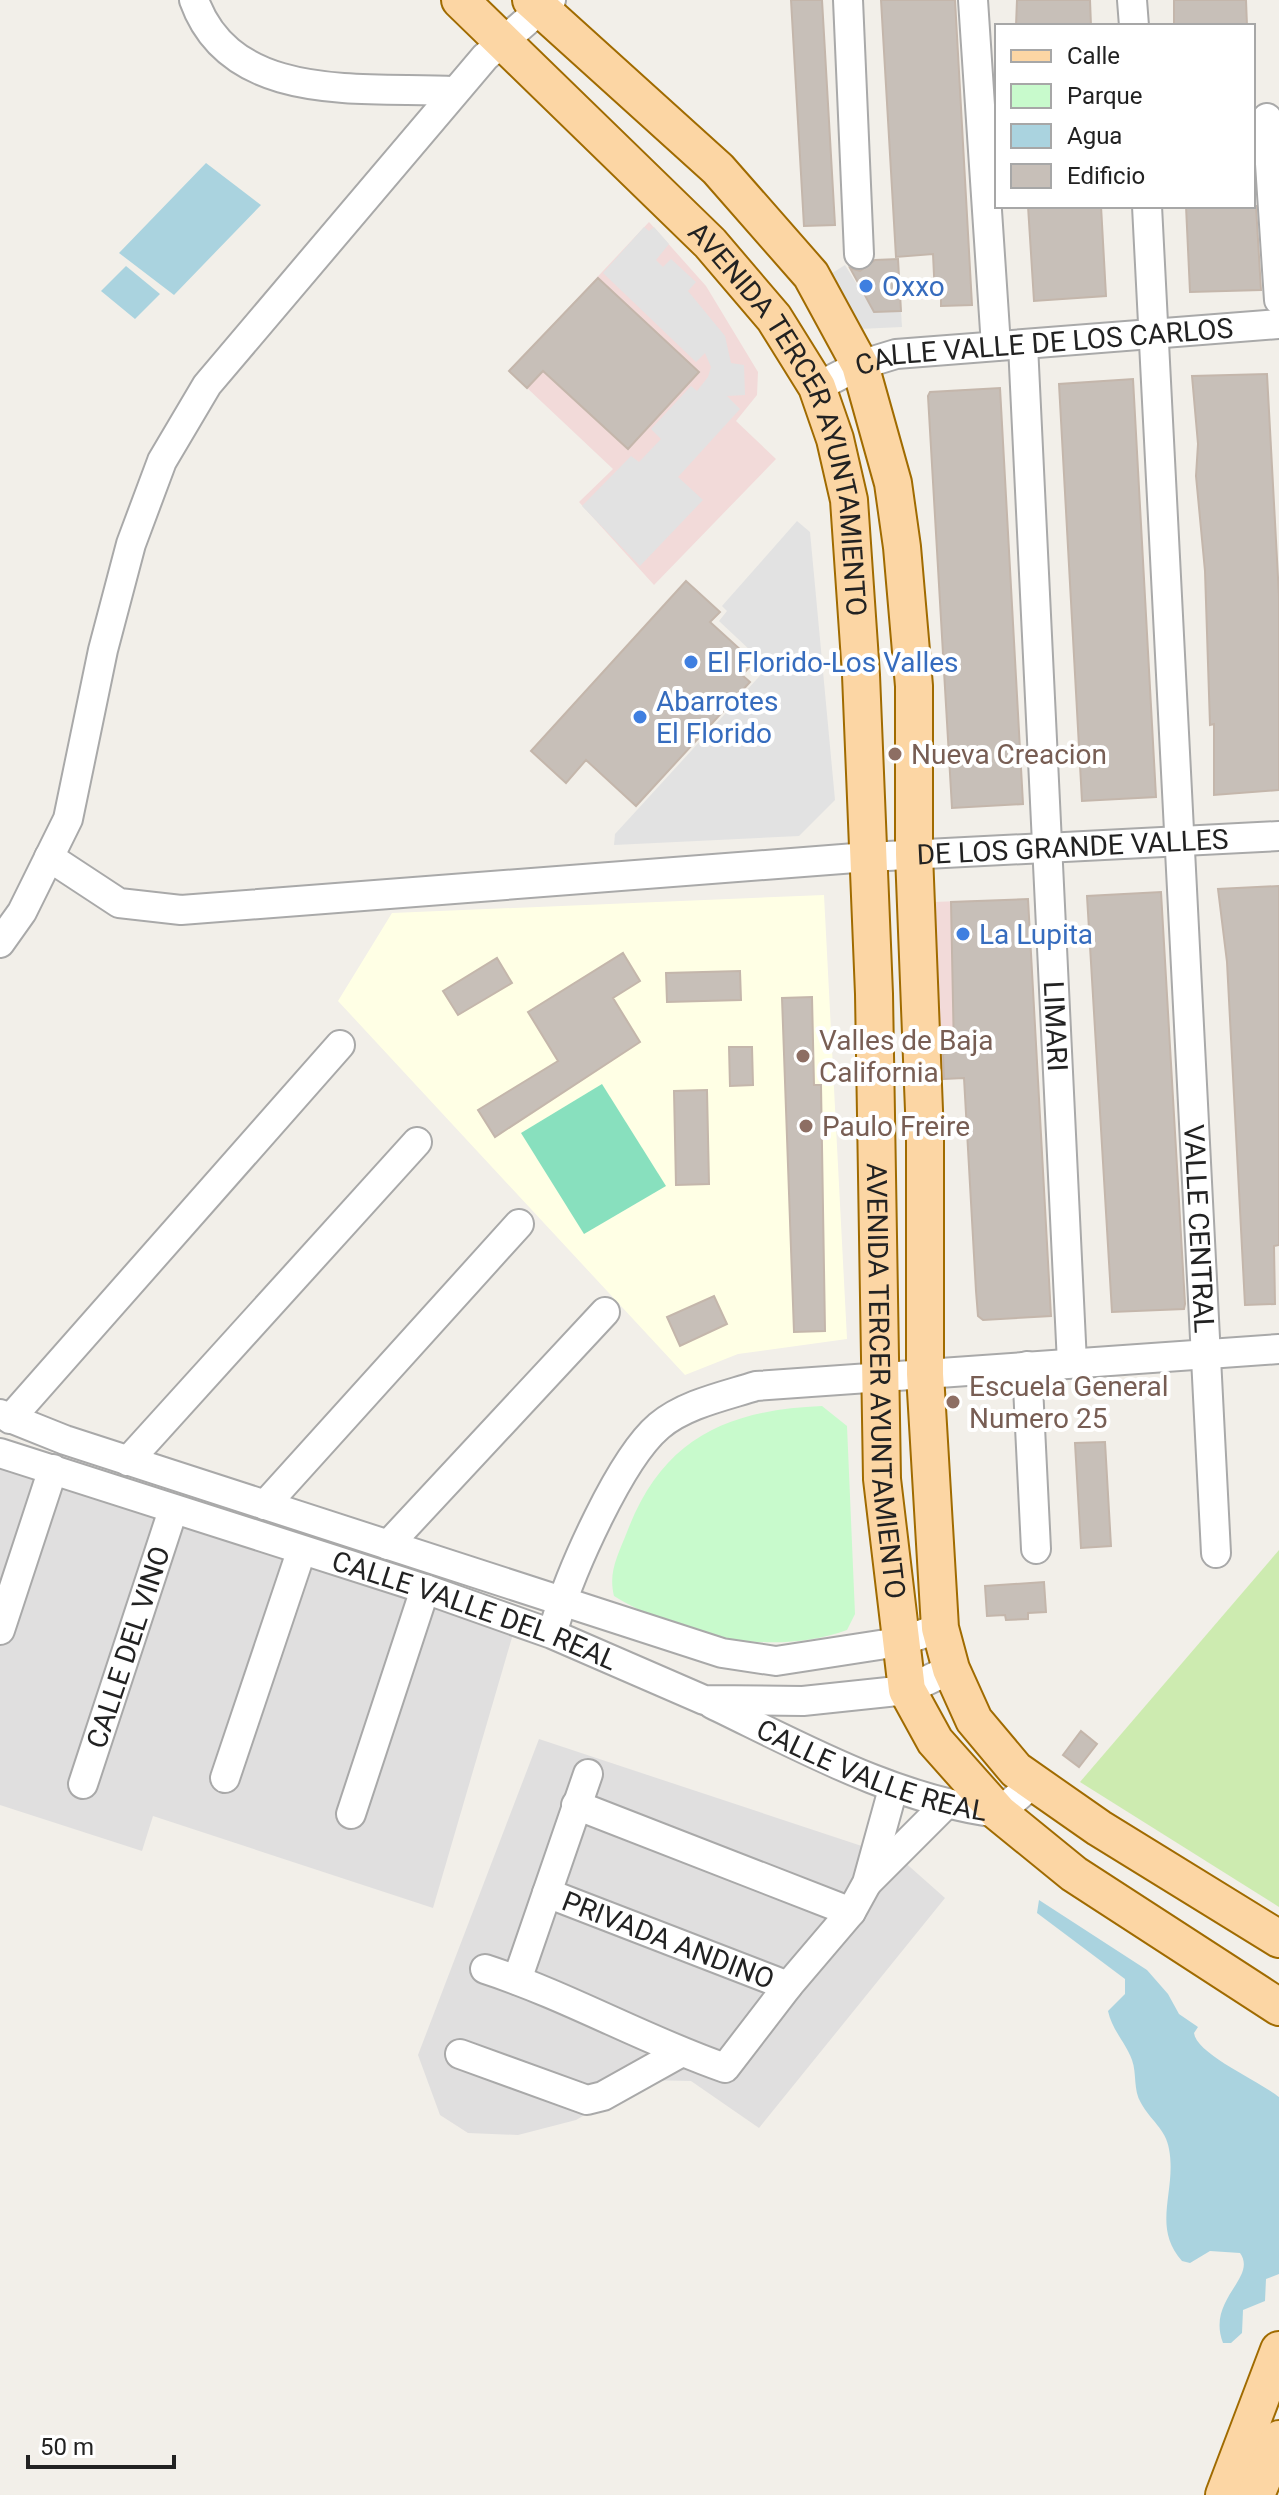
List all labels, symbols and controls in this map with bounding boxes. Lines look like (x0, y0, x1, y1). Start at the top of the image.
legend (995, 24, 1255, 208)
text: Calle (1067, 42, 1120, 70)
text: Parque (1067, 82, 1143, 110)
text: Agua (1067, 122, 1122, 150)
text: Edificio (1067, 162, 1145, 190)
street label: AVENIDA TERCER AYUNTAMIENTO (682, 215, 873, 617)
place label: Oxxo (882, 270, 945, 303)
marker: Oxxo (857, 277, 875, 295)
street label: CALLE VALLE DE LOS CARLOS (851, 311, 1234, 382)
place label: El Florido-Los Valles (707, 646, 959, 679)
marker: El Florido-Los Valles (682, 653, 700, 671)
place label: Abarrotes El Florido (656, 685, 778, 750)
marker: Abarrotes El Florido (631, 708, 649, 726)
place label: Nueva Creacion (911, 738, 1107, 771)
marker: Nueva Creacion (886, 745, 904, 763)
street label: DE LOS GRANDE VALLES (916, 822, 1229, 871)
place label: La Lupita (979, 918, 1093, 951)
marker: La Lupita (954, 925, 972, 943)
street label: LIMARI (1037, 980, 1074, 1072)
place label: Valles de Baja California (819, 1024, 993, 1089)
marker: Valles de Baja California (794, 1047, 812, 1065)
place label: Paulo Freire (822, 1110, 970, 1143)
marker: Paulo Freire (797, 1117, 815, 1135)
street label: VALLE CENTRAL (1178, 1123, 1221, 1334)
street label: AVENIDA TERCER AYUNTAMIENTO (860, 1162, 913, 1601)
place label: Escuela General Numero 25 (969, 1370, 1169, 1435)
marker: Escuela General Numero 25 (944, 1393, 962, 1411)
street label: CALLE DEL VINO (79, 1542, 176, 1752)
street label: CALLE VALLE DEL REAL (328, 1544, 622, 1677)
street label: CALLE VALLE REAL (751, 1712, 990, 1828)
street label: PRIVADA ANDINO (558, 1884, 779, 1996)
scale bar (28, 2419, 174, 2469)
text: 50 m (40, 2433, 94, 2461)

